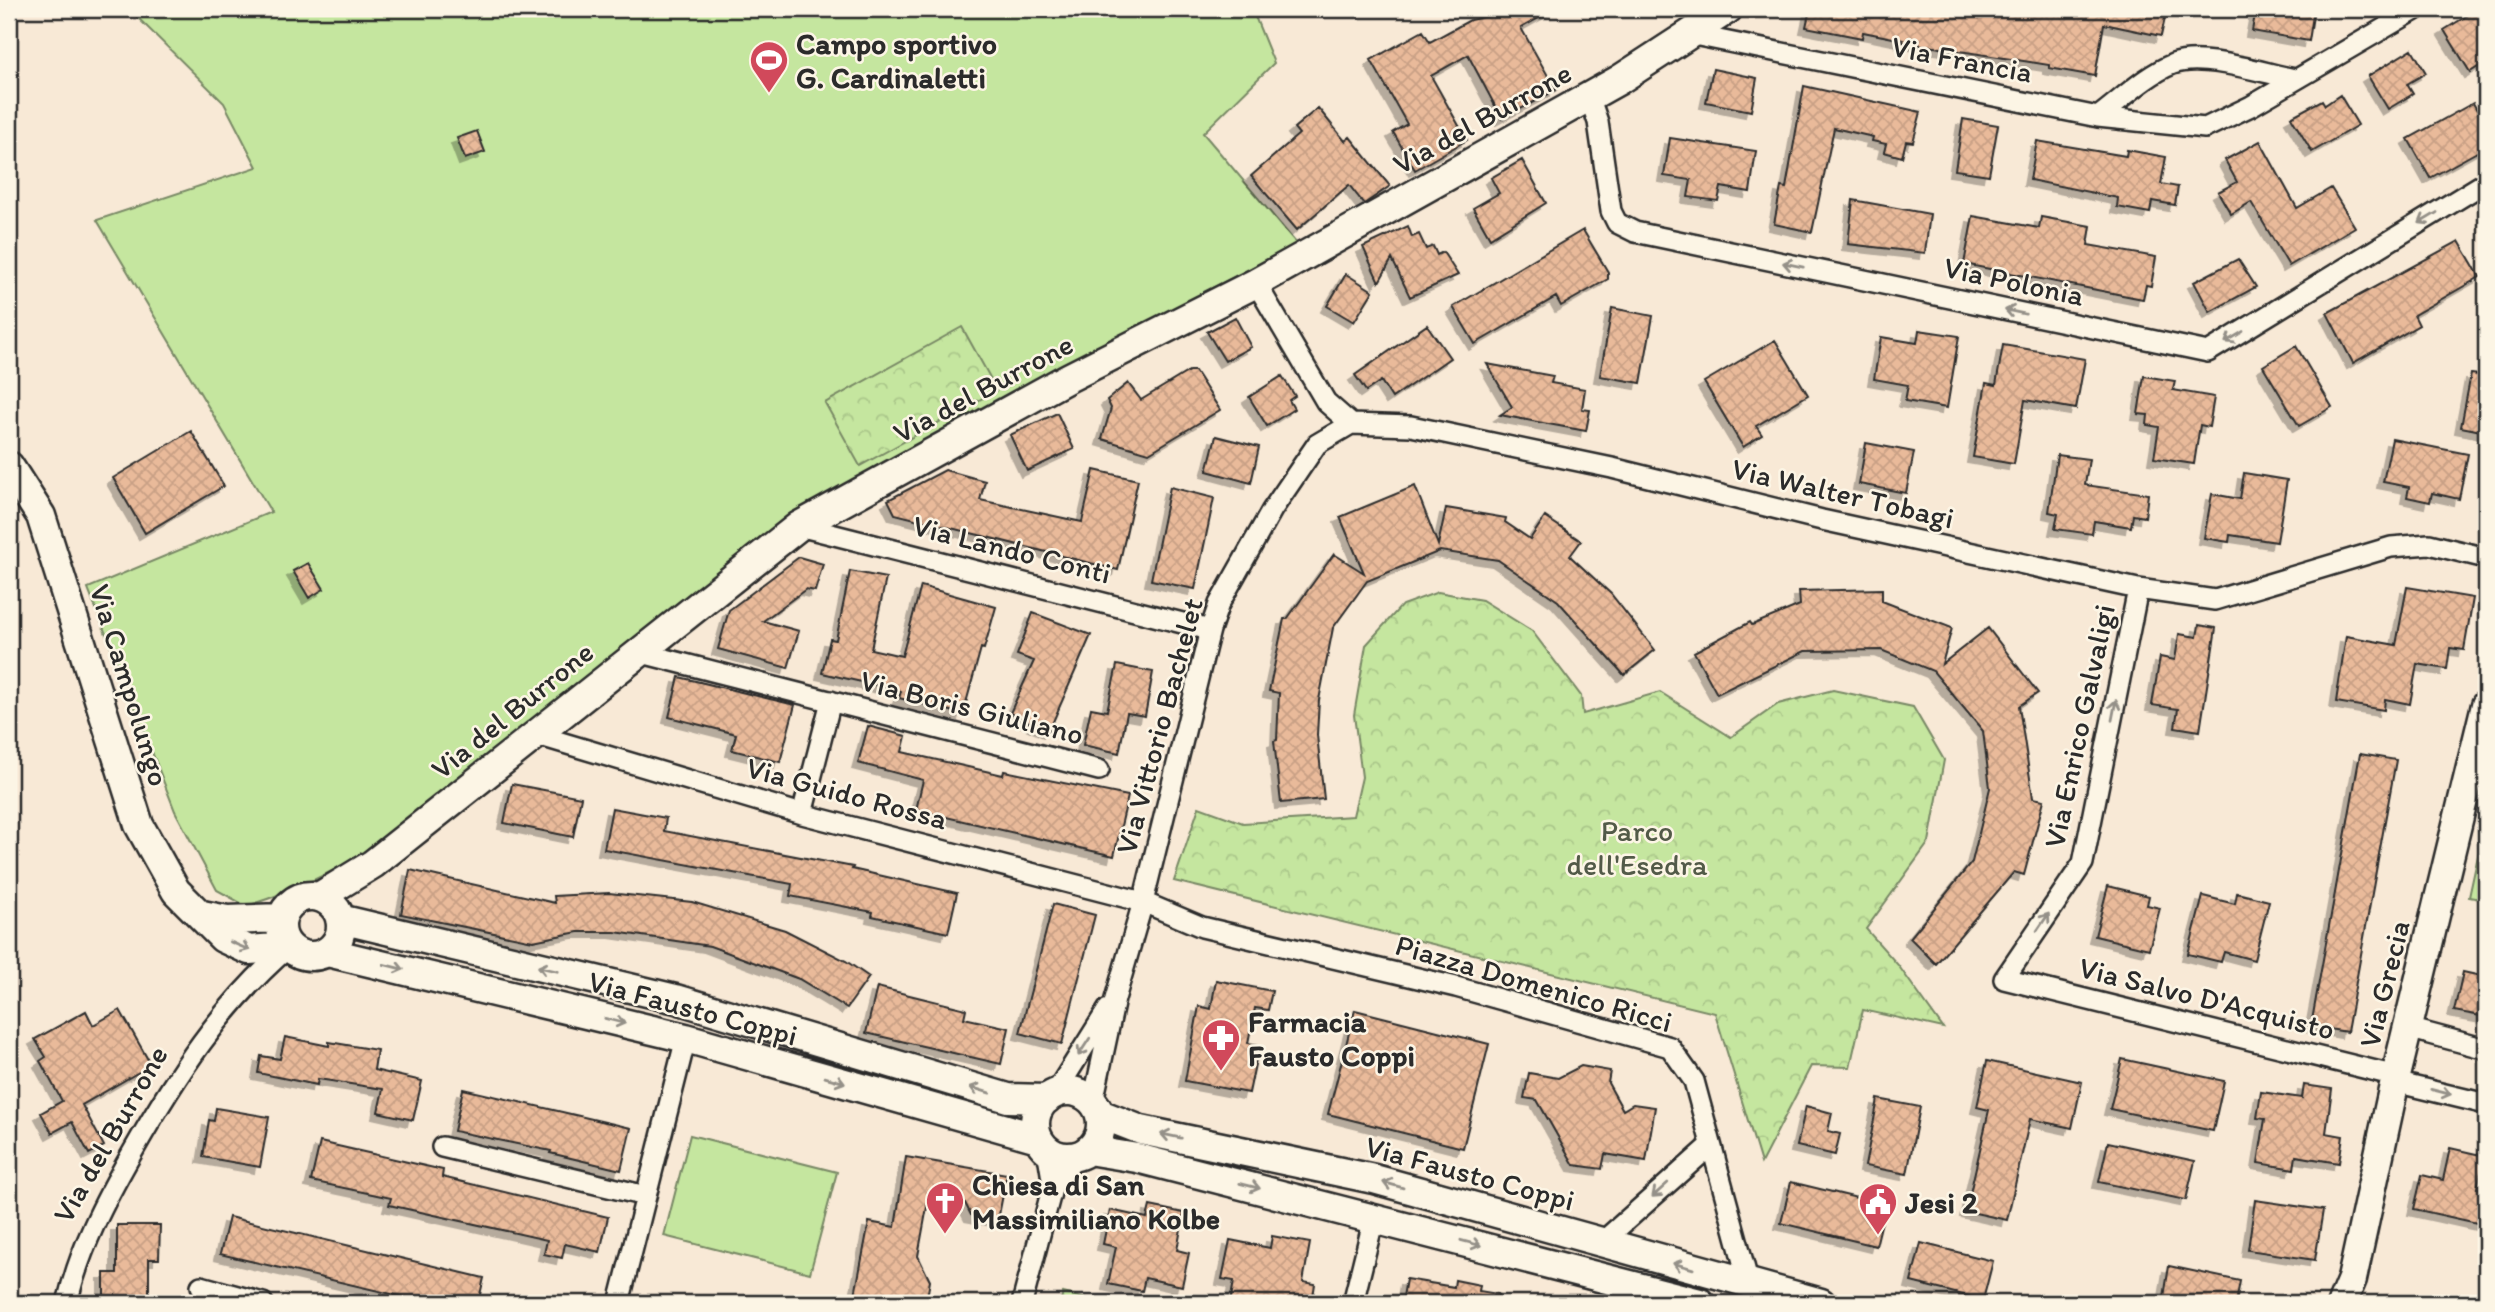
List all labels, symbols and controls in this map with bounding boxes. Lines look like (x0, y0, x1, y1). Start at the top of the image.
place label: Campo sportivo G. Cardinaletti (796, 25, 997, 96)
street label: Via Francia (1889, 27, 2036, 91)
sports icon: Campo sportivo G. Cardinaletti (748, 39, 790, 94)
street label: Via del Burrone (1386, 54, 1578, 182)
one-way arrow (2418, 211, 2438, 225)
street label: Via Polonia (1941, 248, 2088, 314)
one-way arrow (1782, 257, 1804, 270)
one-way arrow (2004, 304, 2027, 318)
street label: Via del Burrone (887, 325, 1079, 451)
one-way arrow (2224, 330, 2244, 344)
street label: Via Walter Tobagi (1728, 449, 1958, 537)
street label: Via Lando Conti (909, 506, 1115, 592)
street label: Via Campolungo (82, 579, 178, 791)
street label: Via Vittorio Bachelet (1107, 594, 1211, 858)
street label: Via Enrico Galvaligi (2035, 601, 2123, 851)
street label: Via del Burrone (423, 633, 601, 787)
street label: Via Boris Giuliano (856, 661, 1088, 753)
one-way arrow (2107, 699, 2121, 722)
street label: Via Guido Rossa (742, 748, 952, 838)
park label: Parco dell'Esedra (1567, 812, 1708, 883)
one-way arrow (2036, 913, 2050, 933)
street label: Via Grecia (2350, 916, 2418, 1052)
street label: Piazza Domenico Ricci (1391, 926, 1677, 1040)
one-way arrow (229, 940, 250, 953)
street label: Via Salvo D'Acquisto (2075, 948, 2339, 1048)
one-way arrow (382, 961, 405, 974)
one-way arrow (537, 962, 560, 975)
street label: Via Fausto Coppi (584, 962, 802, 1054)
place label: Farmacia Fausto Coppi (1248, 1003, 1415, 1074)
one-way arrow (603, 1015, 626, 1028)
pharmacy icon: Farmacia Fausto Coppi (1200, 1017, 1242, 1072)
one-way arrow (1077, 1037, 1092, 1056)
street label: Via del Burrone (44, 1039, 176, 1229)
one-way arrow (823, 1074, 845, 1087)
one-way arrow (969, 1082, 991, 1095)
one-way arrow (2429, 1087, 2451, 1100)
street label: Via Fausto Coppi (1361, 1127, 1579, 1219)
one-way arrow (1160, 1129, 1183, 1143)
place label: Chiesa di San Massimiliano Kolbe (972, 1166, 1220, 1237)
one-way arrow (1382, 1177, 1404, 1190)
church icon: Chiesa di San Massimiliano Kolbe (924, 1180, 966, 1235)
one-way arrow (1239, 1180, 1261, 1193)
public building icon: Jesi 2 (1857, 1181, 1899, 1236)
one-way arrow (1651, 1182, 1669, 1198)
place label: Jesi 2 (1904, 1184, 1978, 1221)
one-way arrow (1459, 1237, 1482, 1250)
one-way arrow (1672, 1258, 1694, 1271)

